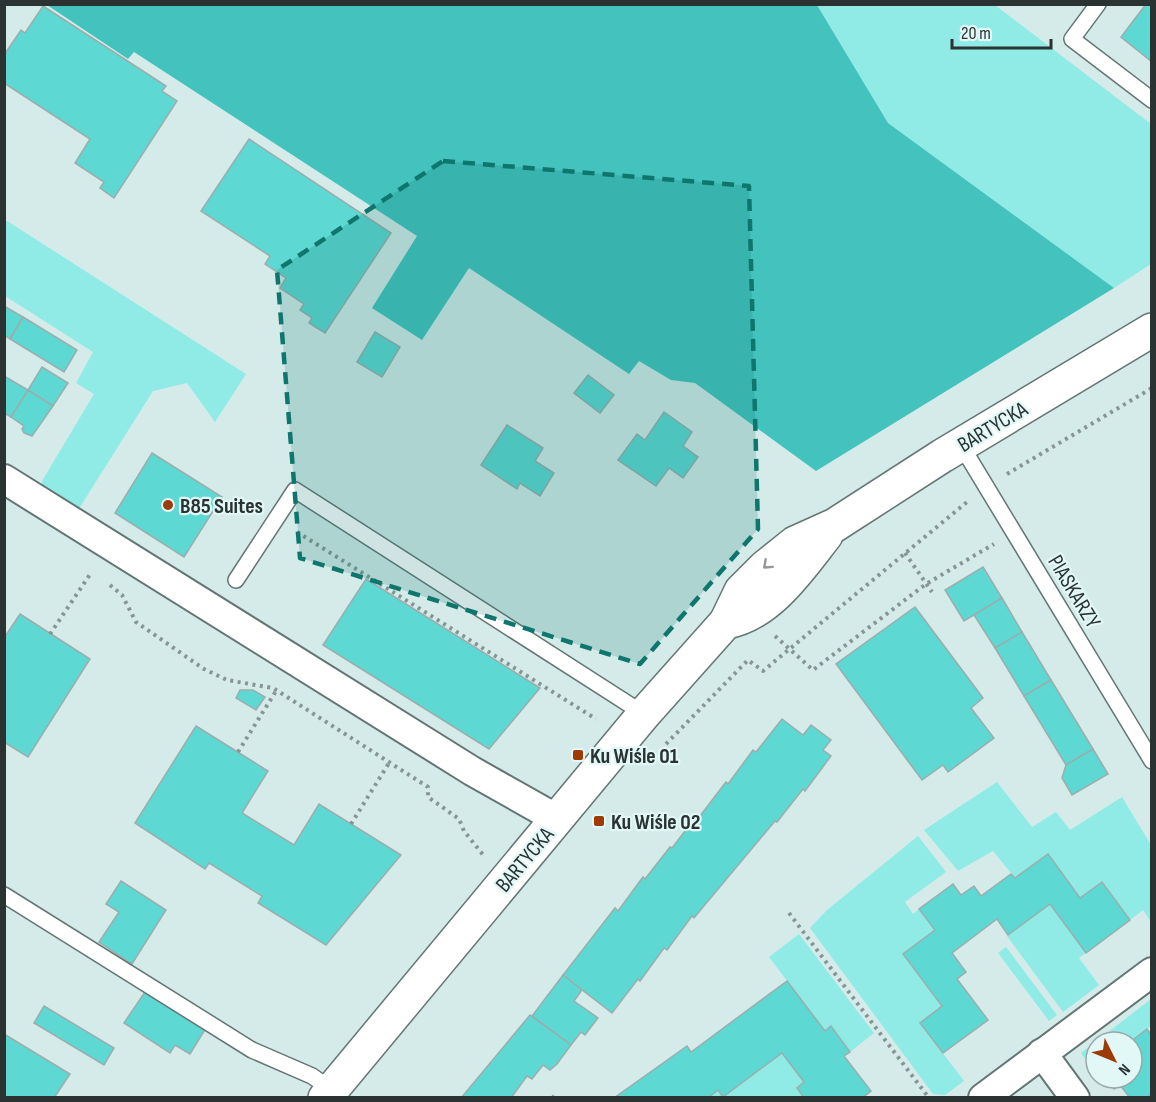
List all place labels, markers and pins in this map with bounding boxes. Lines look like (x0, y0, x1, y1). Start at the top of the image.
place label: B85 Suites (180, 493, 263, 520)
marker: B85 Suites (161, 498, 175, 512)
place label: Ku Wiśle 01 (590, 743, 679, 770)
marker: Ku Wiśle 01 (571, 748, 585, 762)
place label: Ku Wiśle 02 (611, 809, 700, 836)
marker: Ku Wiśle 02 (592, 814, 606, 828)

